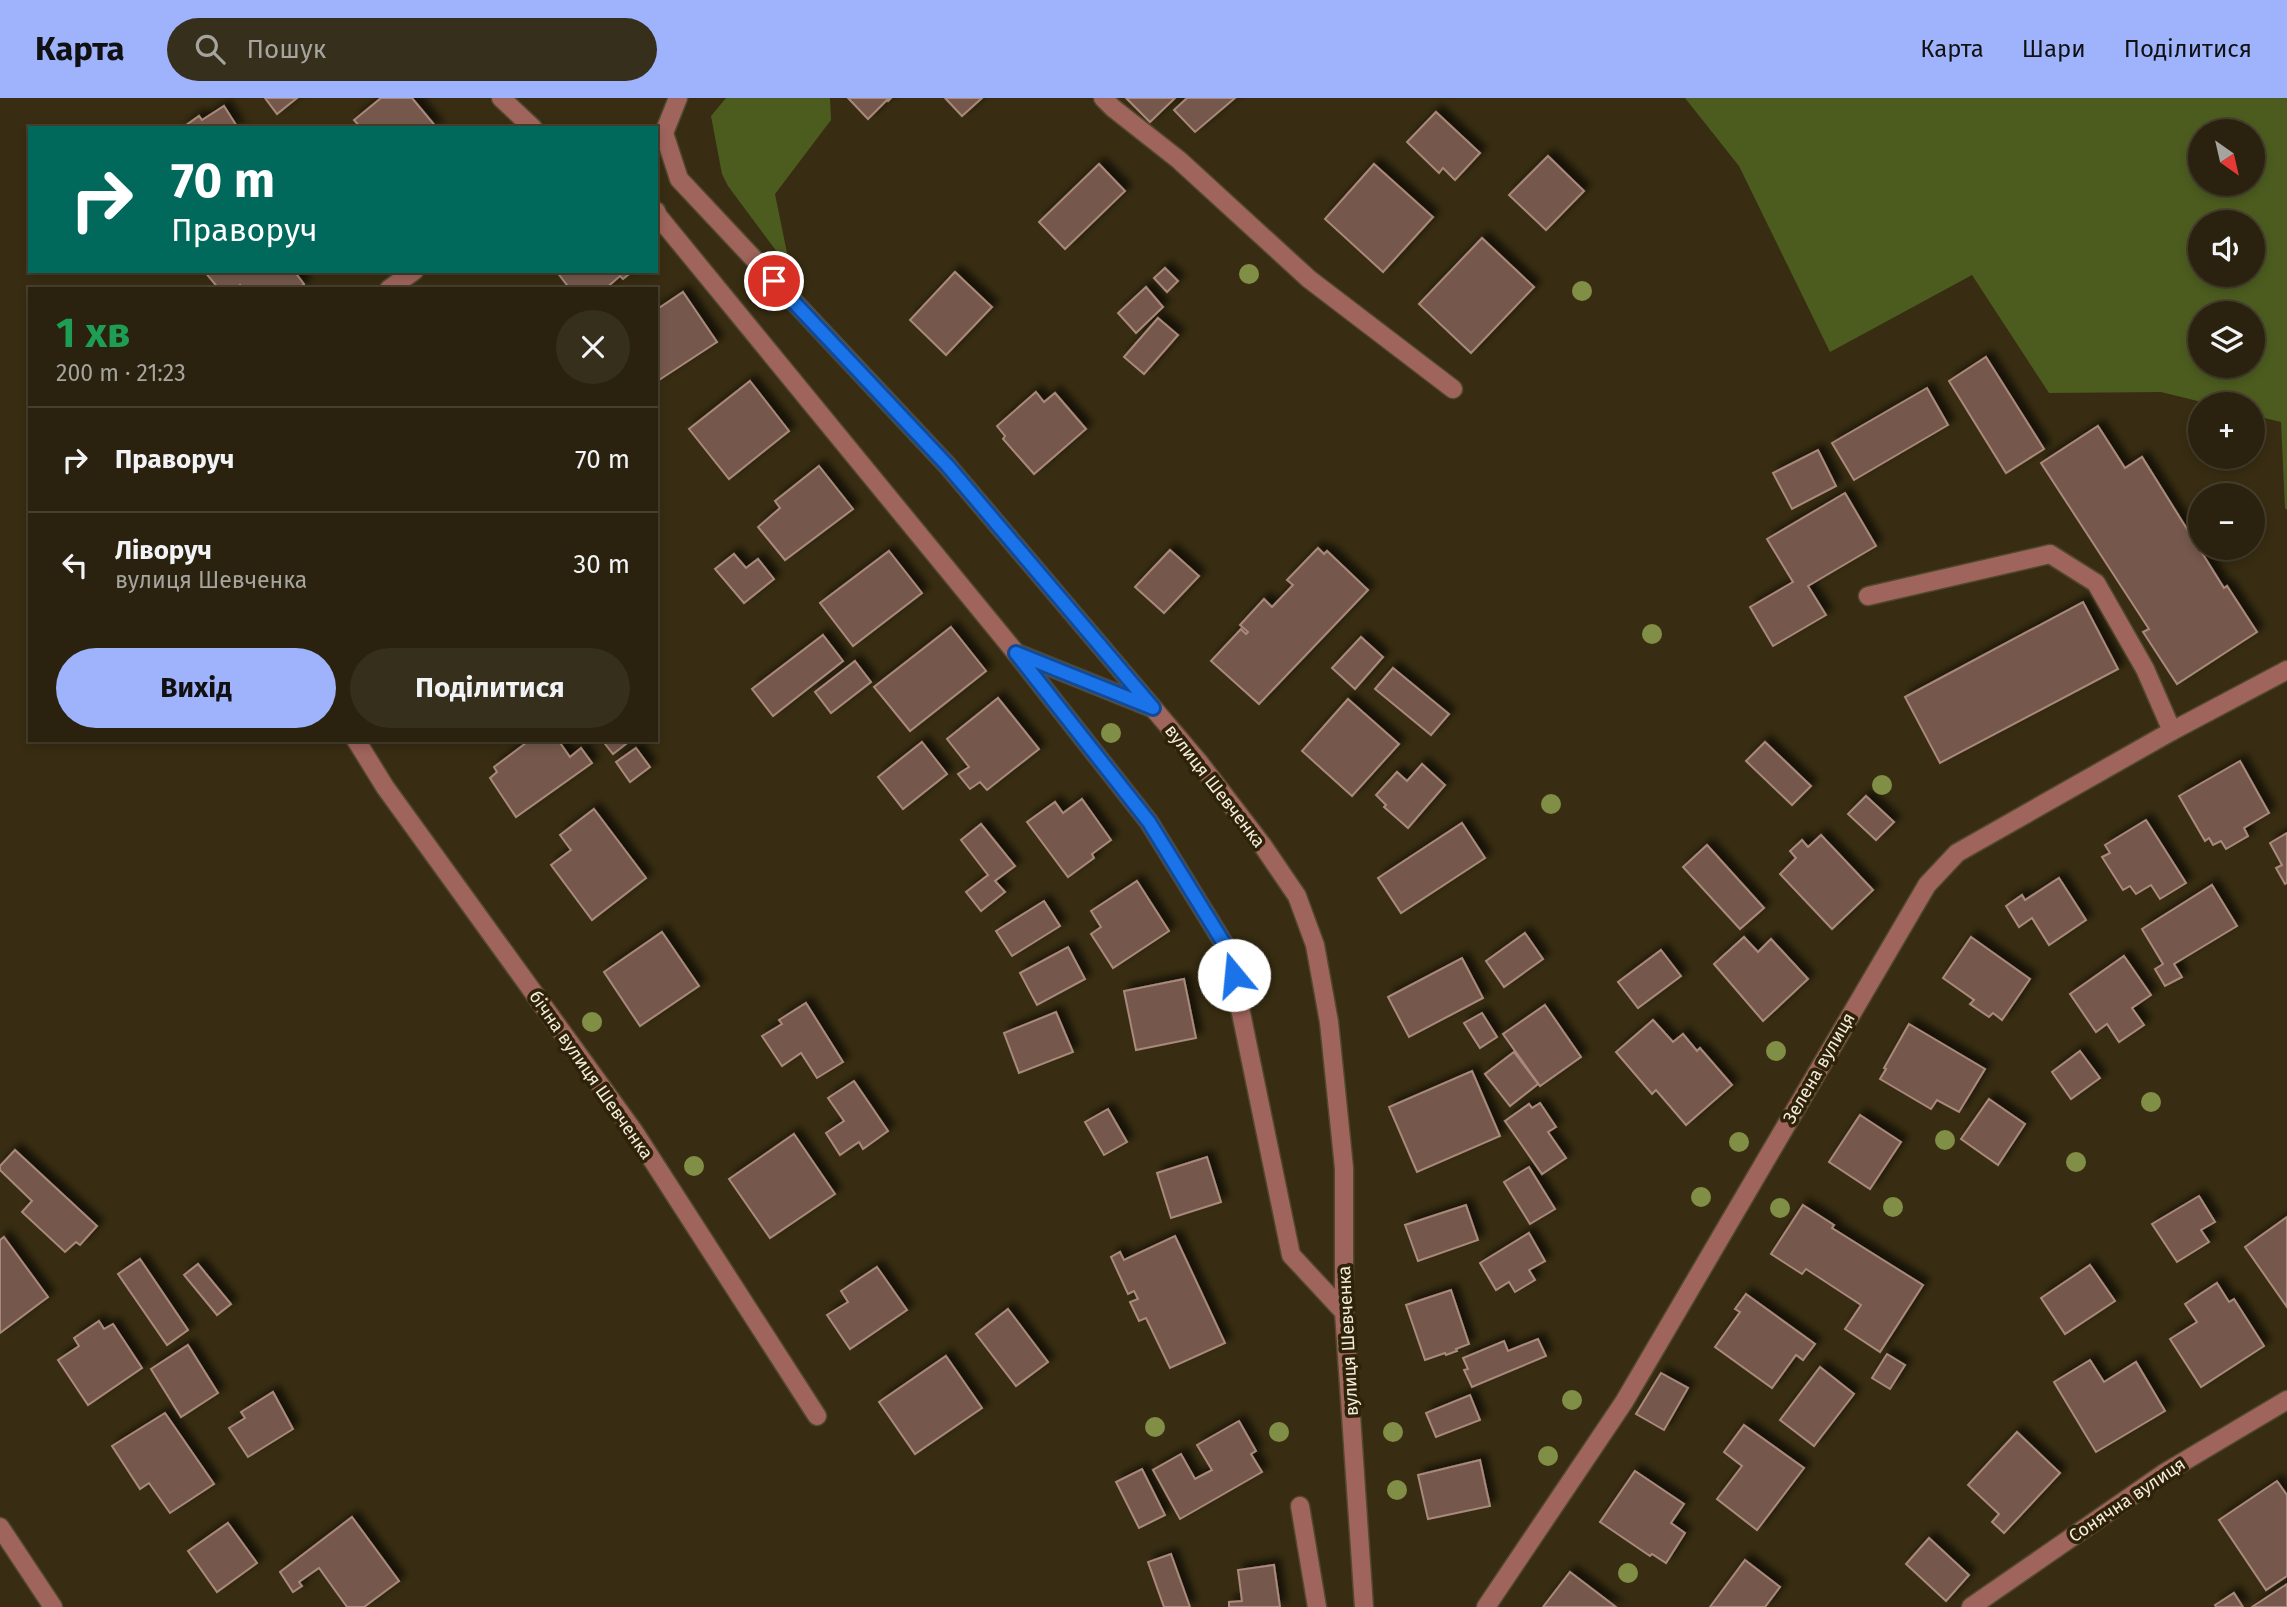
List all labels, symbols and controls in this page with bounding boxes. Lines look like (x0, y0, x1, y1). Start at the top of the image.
search box (167, 18, 657, 81)
text: Карта (35, 29, 125, 69)
icon: search (191, 30, 229, 68)
text: Пошук (247, 34, 326, 65)
text: Карта (1920, 35, 1984, 63)
text: Шари (2022, 35, 2086, 63)
text: Поділитися (2124, 35, 2252, 63)
north arrow (2188, 119, 2264, 196)
map controls (2188, 119, 2265, 560)
text: 70 m (171, 151, 275, 210)
icon: right (56, 154, 147, 245)
button: sound (2188, 210, 2265, 287)
text: Праворуч (171, 211, 318, 249)
pin (744, 251, 804, 311)
icon: arrive (755, 262, 793, 300)
button: layers (2188, 301, 2265, 378)
text: 1 хв (56, 308, 130, 358)
button: close (556, 310, 630, 384)
text: 200 m · 21:23 (56, 359, 186, 387)
button: + (2188, 392, 2265, 469)
icon: right (56, 441, 94, 479)
text: Праворуч (115, 444, 234, 475)
text: 70 m (575, 444, 630, 475)
button: − (2188, 483, 2265, 560)
text: Ліворуч (115, 535, 212, 566)
icon: left (56, 546, 94, 584)
text: 30 m (573, 549, 630, 580)
text: вулиця Шевченка (115, 566, 307, 594)
button: Вихід (56, 648, 336, 728)
button: Поділитися (350, 648, 630, 728)
street label: вулиця Шевченка (1160, 720, 1270, 852)
position arrow (1197, 938, 1271, 1012)
street label: бічна вулиця Шевченка (524, 986, 658, 1164)
street label: Зелена вулиця (1778, 1009, 1860, 1127)
street label: вулиця Шевченка (1333, 1265, 1363, 1417)
street label: Сонячна вулиця (2064, 1453, 2190, 1547)

